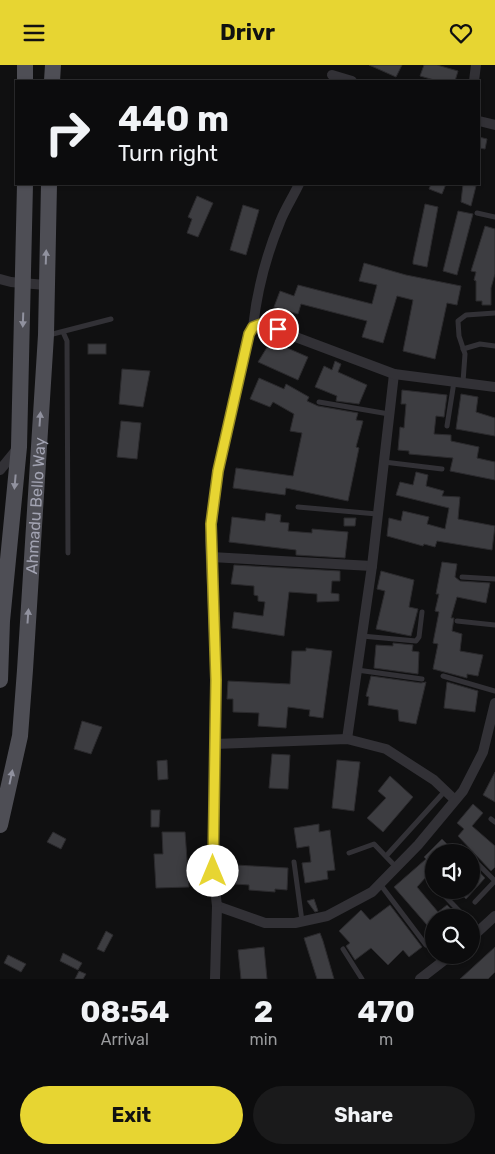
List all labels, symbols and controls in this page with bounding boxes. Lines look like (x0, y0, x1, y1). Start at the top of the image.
icon: menu (20, 19, 48, 47)
text: Drivr (220, 19, 275, 46)
icon: heart (447, 19, 475, 47)
text: 440 m (118, 98, 229, 140)
icon: right (35, 100, 100, 165)
text: Turn right (118, 140, 218, 167)
one-way arrow (43, 248, 51, 264)
pin (257, 308, 299, 350)
one-way arrow (19, 312, 27, 328)
icon: arrive (264, 315, 292, 343)
one-way arrow (37, 411, 45, 427)
street label: Ahmadu Bello Way (22, 437, 50, 575)
one-way arrow (11, 475, 19, 491)
one-way arrow (25, 608, 33, 624)
one-way arrow (7, 770, 15, 785)
position arrow (186, 844, 238, 896)
map controls (425, 844, 480, 964)
button: sound (425, 844, 480, 899)
button: search (425, 909, 480, 964)
text: 08:54 (80, 994, 169, 1030)
text: 2 (254, 994, 273, 1030)
text: 470 (358, 994, 415, 1030)
text: Arrival (101, 1030, 149, 1049)
text: min (250, 1030, 277, 1049)
text: m (379, 1030, 393, 1049)
button: Exit (20, 1086, 243, 1144)
button: Share (253, 1086, 475, 1144)

